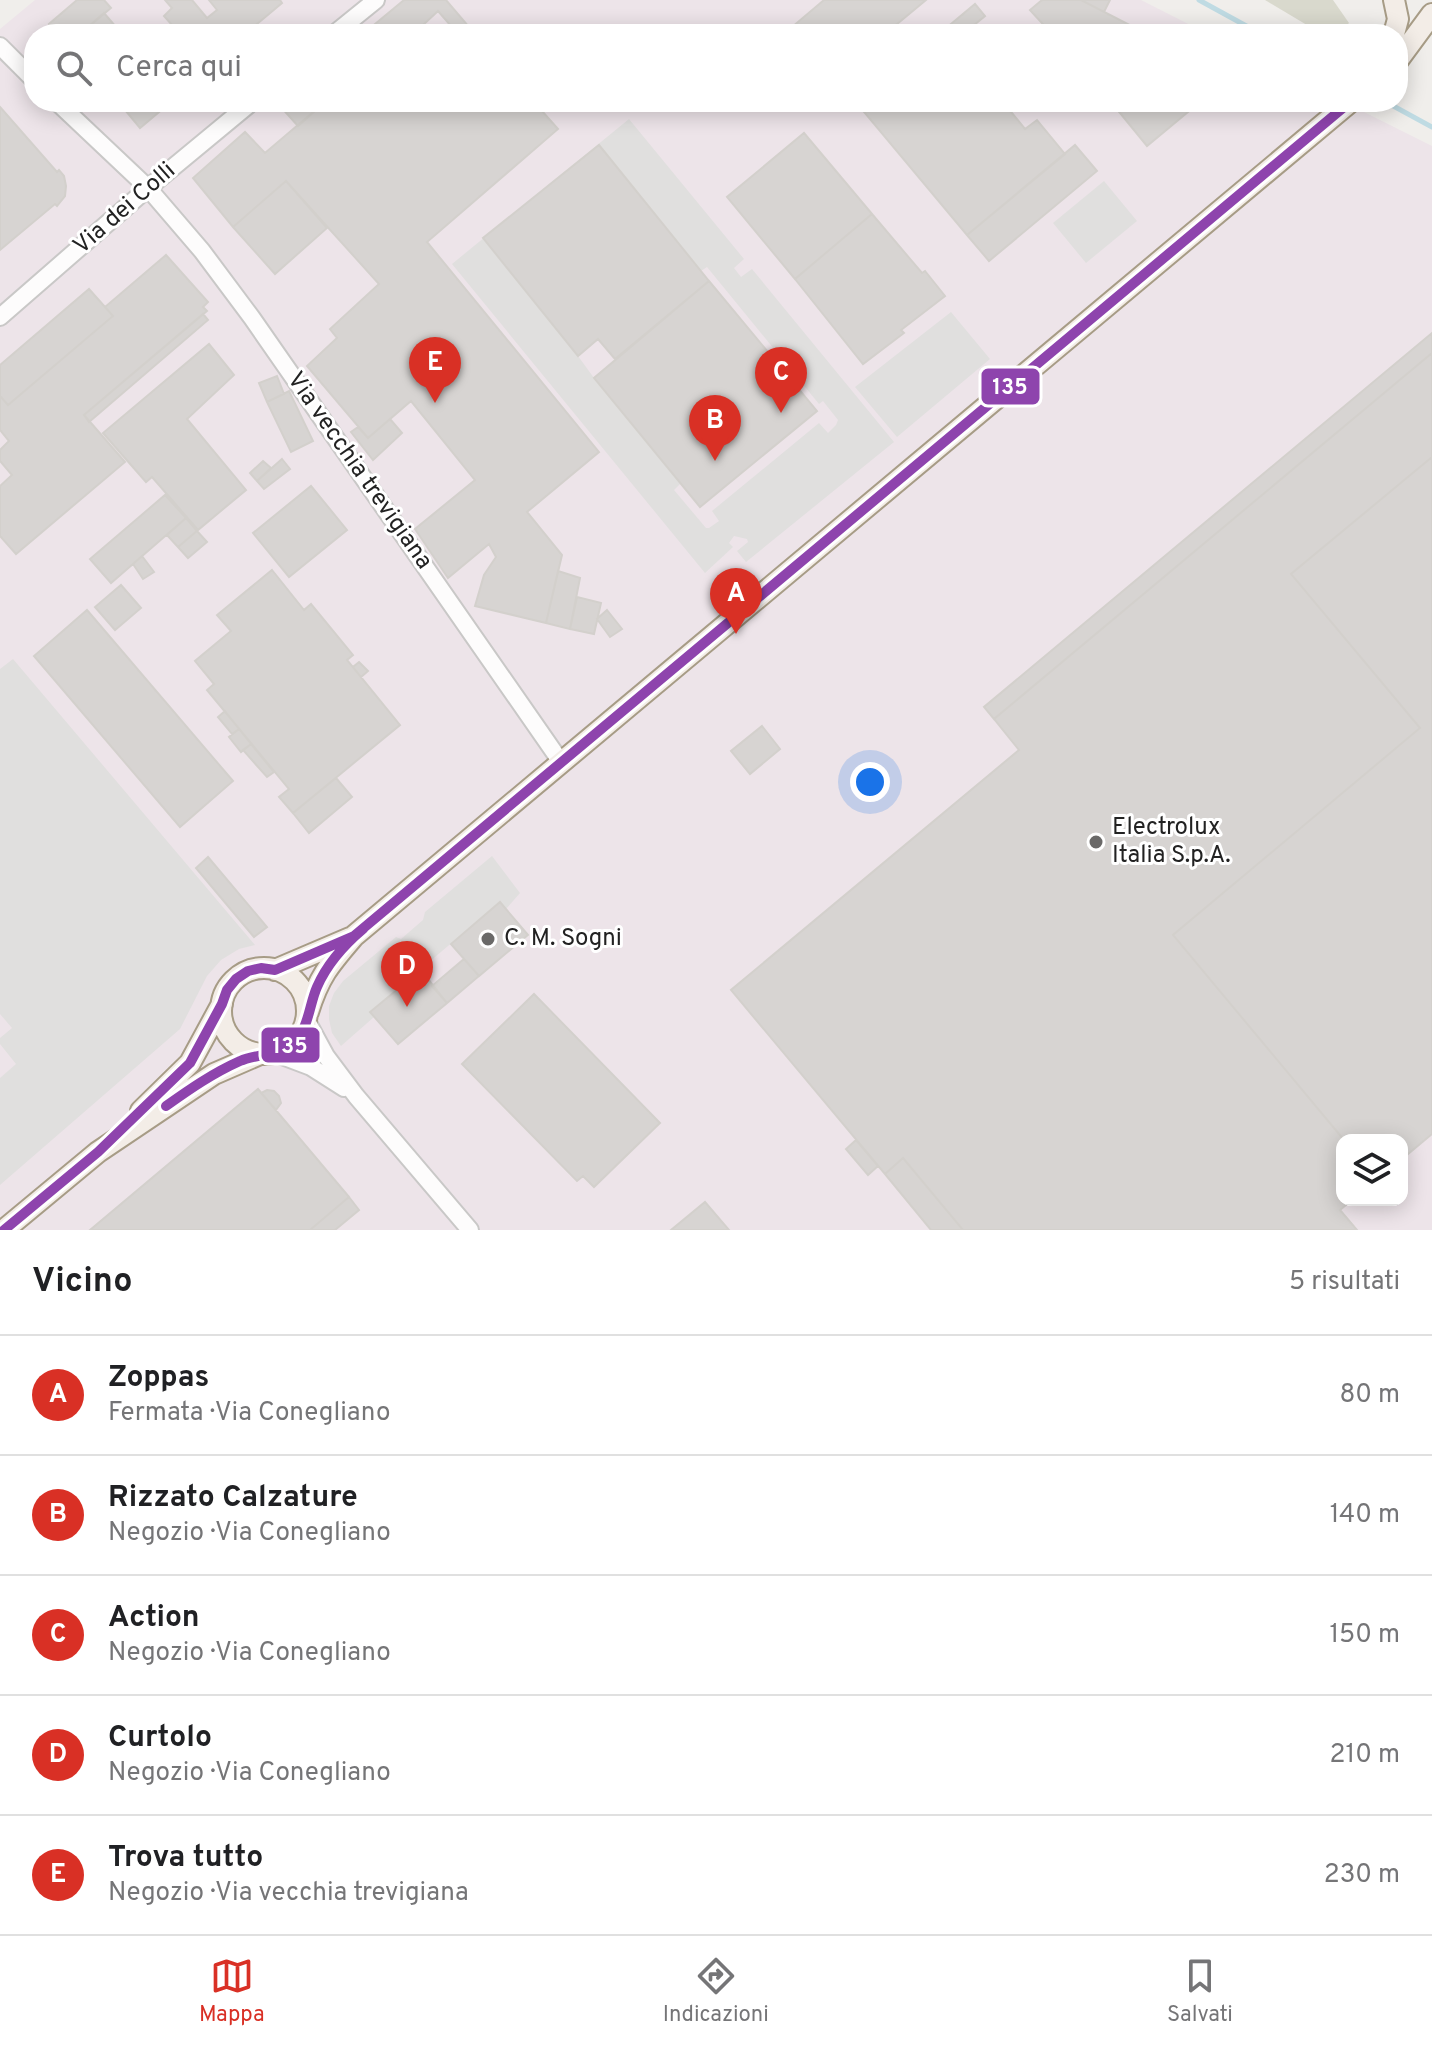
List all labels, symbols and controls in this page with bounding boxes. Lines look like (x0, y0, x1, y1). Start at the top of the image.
search box (24, 24, 1408, 112)
icon: search (52, 46, 96, 90)
text: Cerca qui (116, 50, 242, 87)
street label: Via dei Colli (68, 156, 182, 262)
pin: E (409, 337, 461, 403)
pin: C (755, 347, 807, 413)
street label: Via vecchia trevigiana (280, 367, 438, 575)
line badge: 135 (980, 367, 1041, 406)
text: 135 (992, 375, 1028, 402)
pin: B (689, 395, 741, 461)
pin: A (710, 568, 762, 634)
your location (850, 762, 890, 802)
place label: Electrolux Italia S.p.A. (1112, 813, 1231, 871)
marker: Electrolux Italia S.p.A. (1087, 833, 1105, 851)
place label: C. M. Sogni (504, 924, 622, 954)
marker: C. M. Sogni (479, 930, 497, 948)
pin: D (381, 941, 433, 1007)
line badge: 135 (260, 1026, 321, 1064)
text: 135 (272, 1034, 308, 1061)
map controls (1336, 1134, 1408, 1206)
button: layers (1336, 1134, 1408, 1206)
text: Vicino (32, 1261, 132, 1304)
text: 5 risultati (1289, 1266, 1400, 1299)
text: Zoppas (108, 1360, 209, 1397)
text: A (49, 1379, 67, 1412)
text: 80 m (1340, 1379, 1400, 1412)
text: Fermata · Via Conegliano (108, 1397, 390, 1430)
text: Rizzato Calzature (108, 1480, 358, 1517)
text: B (49, 1499, 67, 1532)
text: 140 m (1330, 1499, 1400, 1532)
text: Negozio · Via Conegliano (108, 1517, 391, 1550)
text: Action (108, 1600, 199, 1637)
text: C (50, 1619, 66, 1652)
text: 150 m (1329, 1619, 1400, 1652)
text: Negozio · Via Conegliano (108, 1637, 391, 1670)
text: Curtolo (108, 1720, 212, 1757)
text: D (49, 1739, 67, 1772)
text: 210 m (1330, 1739, 1400, 1772)
text: Negozio · Via Conegliano (108, 1757, 391, 1790)
text: Trova tutto (108, 1840, 263, 1877)
text: E (50, 1859, 66, 1892)
text: 230 m (1324, 1859, 1400, 1892)
text: Negozio · Via vecchia trevigiana (108, 1877, 469, 1910)
tab: Mappa (199, 1954, 265, 2029)
tab: Indicazioni (663, 1954, 769, 2029)
tab: Salvati (1167, 1954, 1233, 2029)

